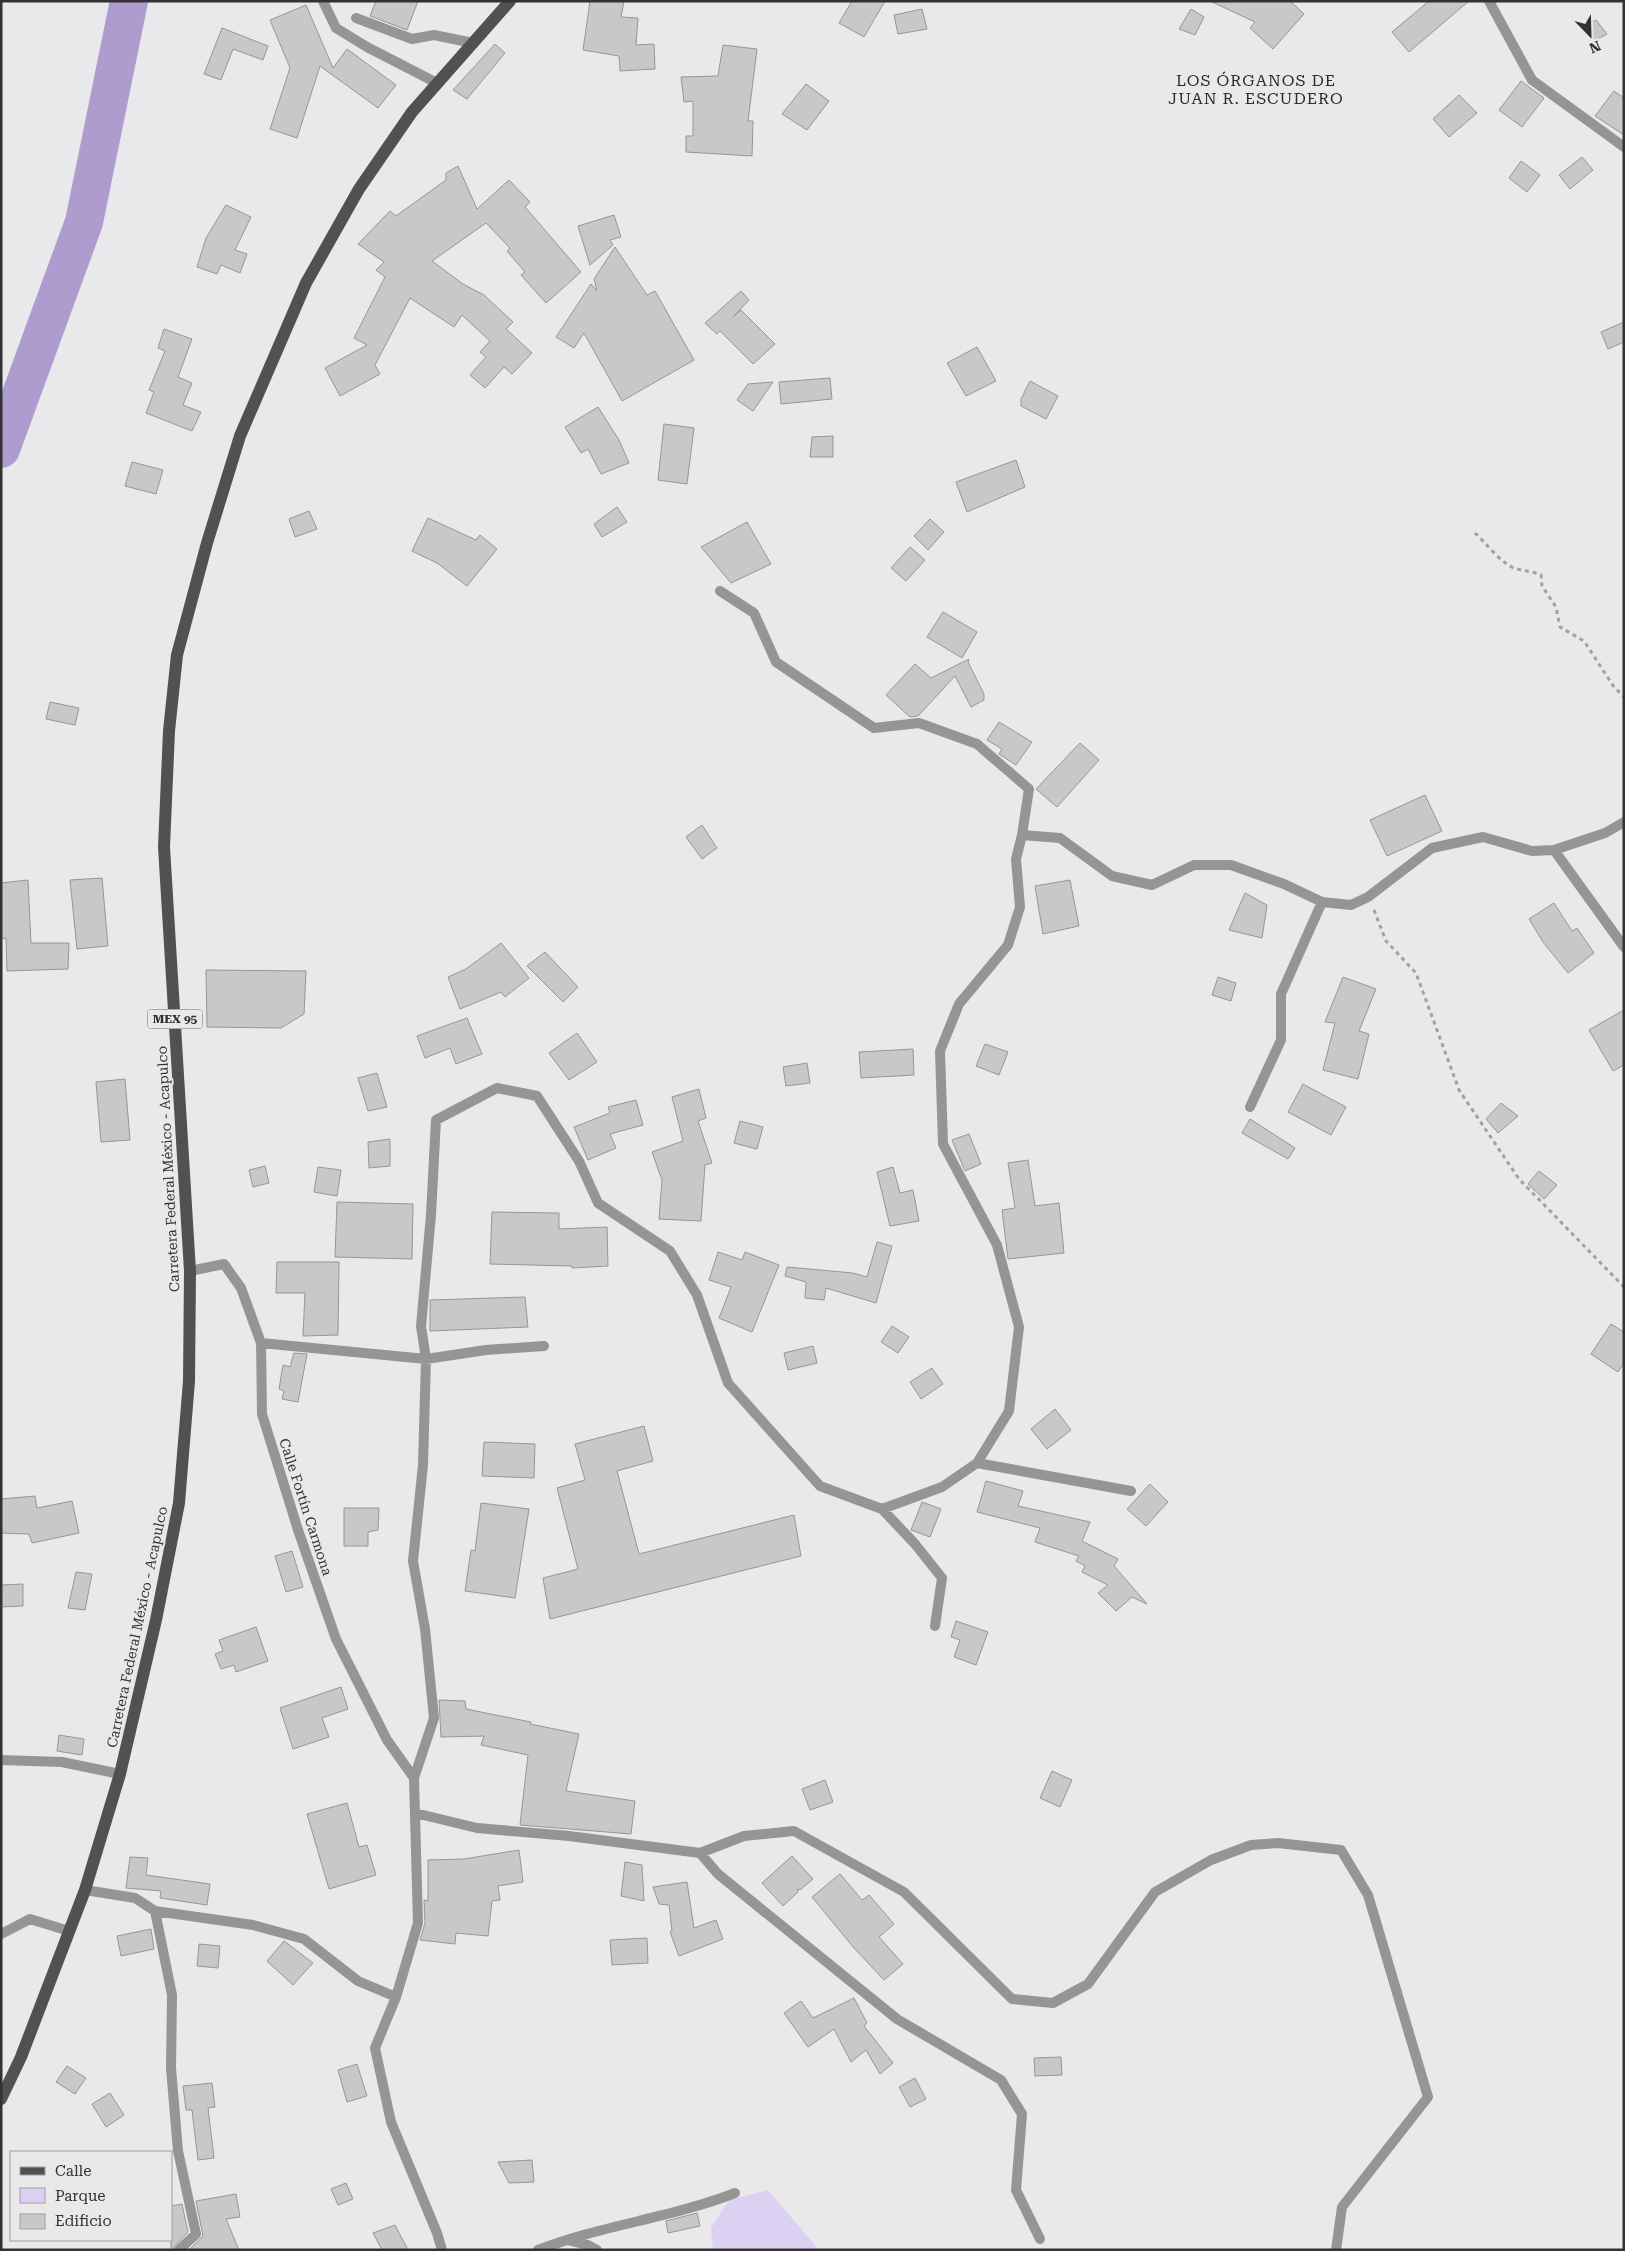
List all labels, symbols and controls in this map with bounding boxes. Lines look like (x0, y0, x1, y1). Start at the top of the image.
north arrow (1565, 10, 1615, 60)
text: N (1587, 37, 1603, 57)
district label: LOS ÓRGANOS DE JUAN R. ESCUDERO (1168, 71, 1344, 108)
road number: MEX 95 (148, 1010, 202, 1028)
street label: Carretera Federal México - Acapulco (154, 1046, 182, 1292)
street label: Calle Fortín Carmona (276, 1436, 336, 1578)
street label: Carretera Federal México - Acapulco (104, 1505, 170, 1749)
legend (10, 2151, 172, 2241)
text: Calle (55, 2162, 91, 2180)
text: Parque (55, 2187, 106, 2205)
text: Edificio (55, 2212, 112, 2230)

